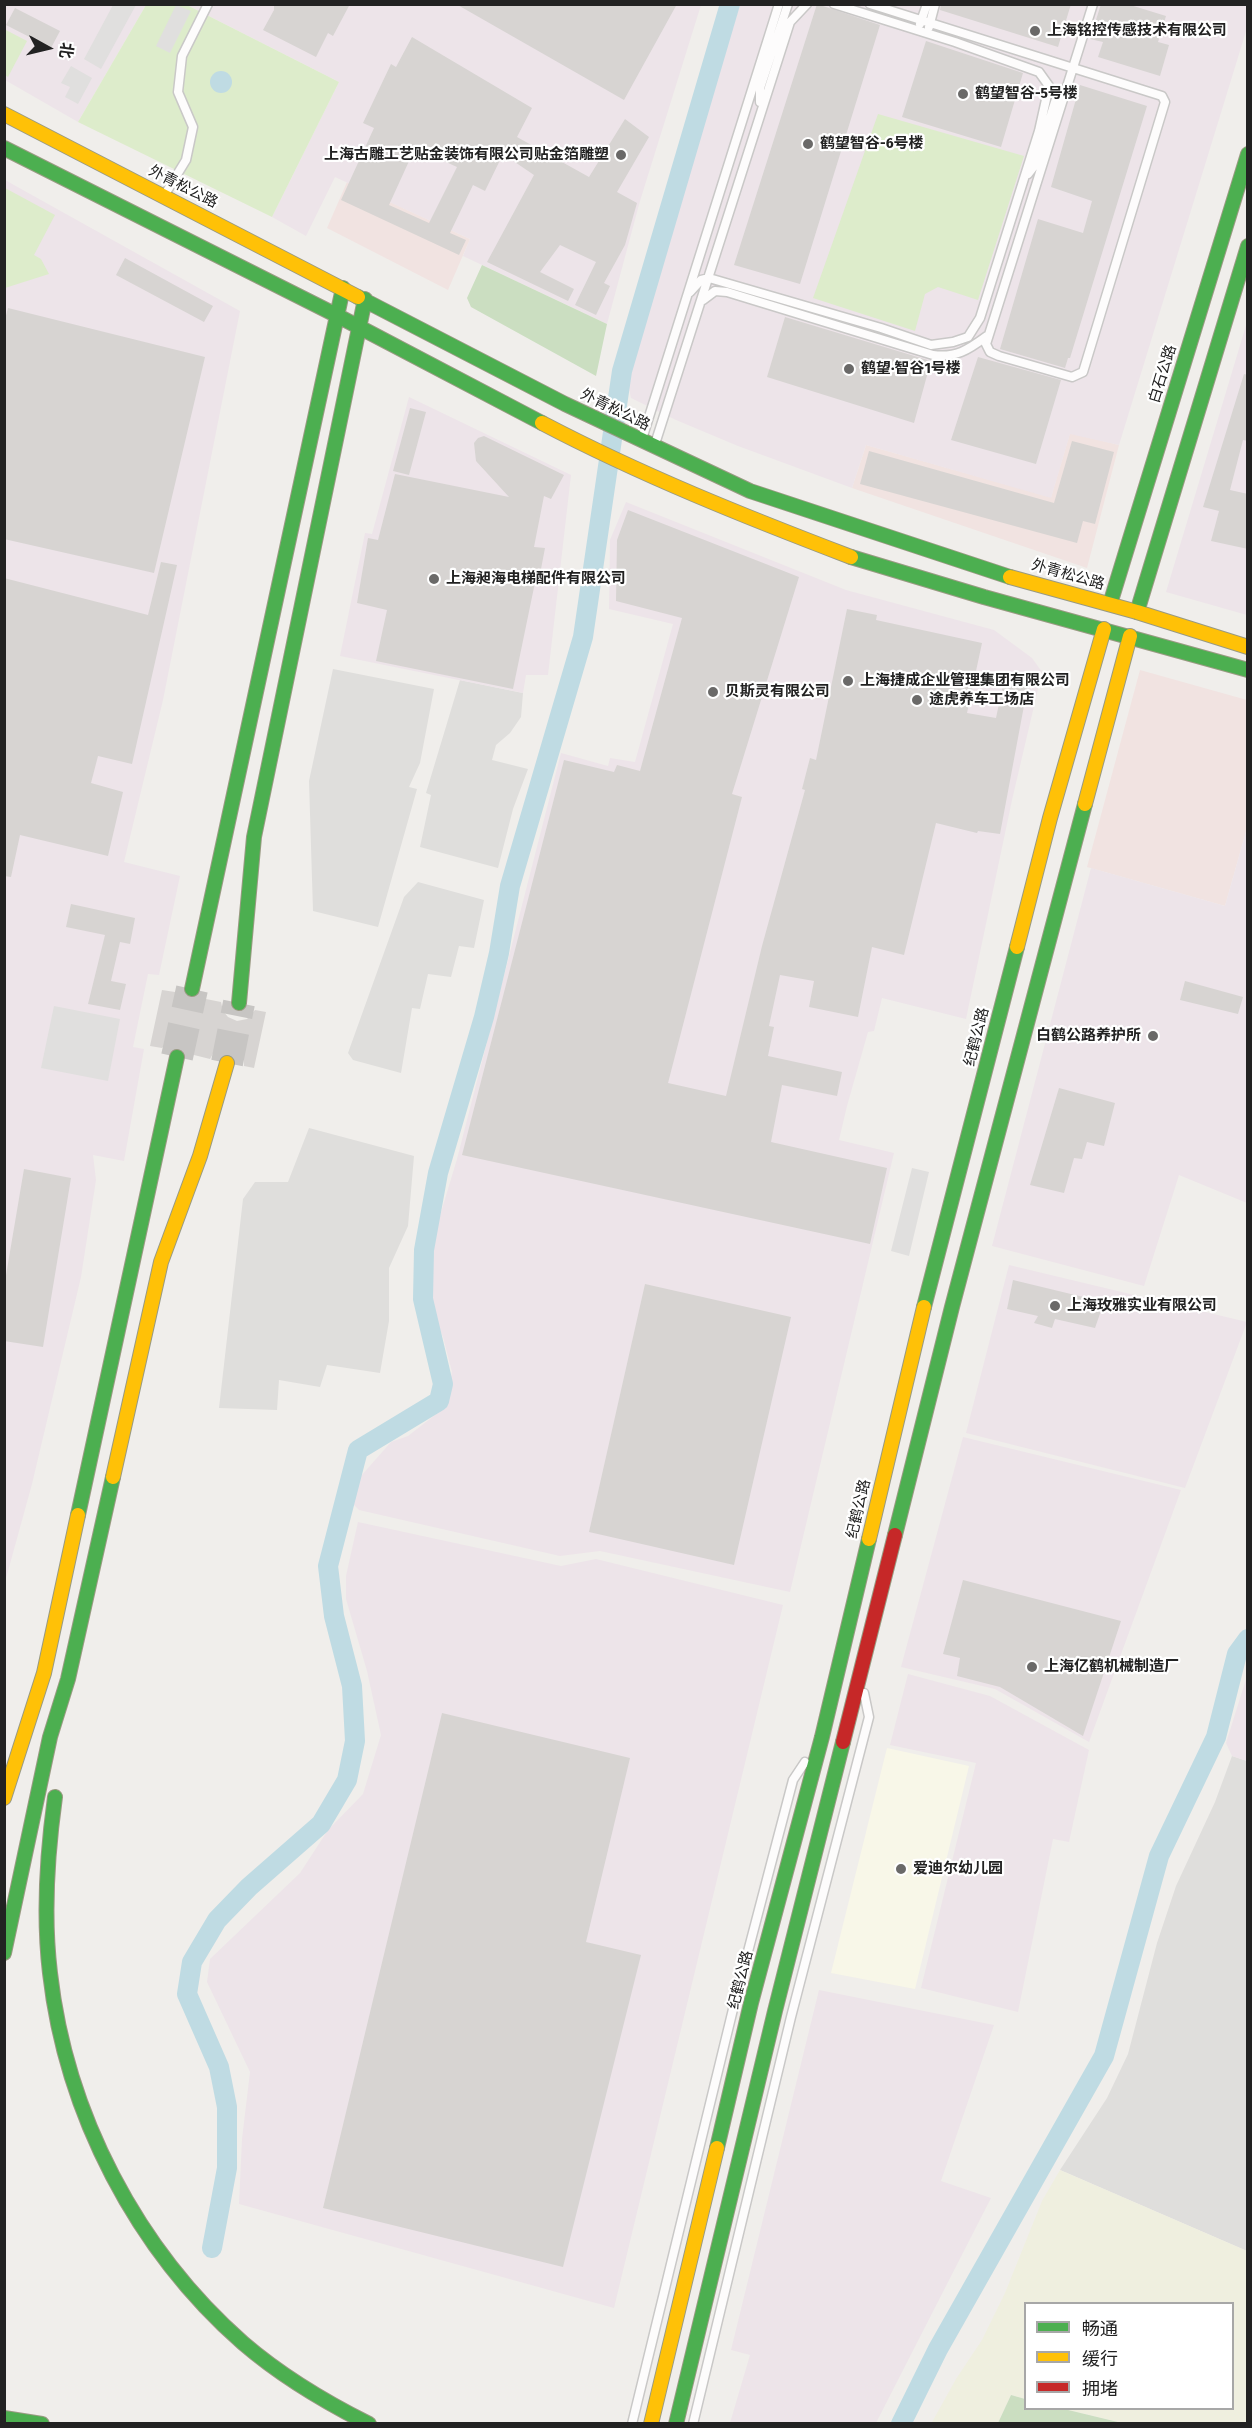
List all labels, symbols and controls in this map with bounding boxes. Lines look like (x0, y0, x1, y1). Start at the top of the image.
north arrow (18, 18, 78, 78)
place label: 上海铭控传感技术有限公司 (1047, 22, 1227, 40)
marker: 上海铭控传感技术有限公司 (1028, 24, 1042, 38)
text: 北 (56, 41, 77, 60)
place label: 鹤望智谷-5号楼 (975, 85, 1078, 103)
marker: 鹤望智谷-5号楼 (956, 87, 970, 101)
place label: 鹤望智谷-6号楼 (820, 135, 923, 153)
marker: 鹤望智谷-6号楼 (801, 137, 815, 151)
place label: 上海古雕工艺贴金装饰有限公司贴金箔雕塑 (324, 146, 609, 164)
marker: 上海古雕工艺贴金装饰有限公司贴金箔雕塑 (614, 148, 628, 162)
street label: 外青松公路 (146, 162, 220, 212)
street label: 白石公路 (1146, 343, 1180, 405)
place label: 鹤望·智谷1号楼 (861, 360, 961, 378)
marker: 鹤望·智谷1号楼 (842, 362, 856, 376)
street label: 外青松公路 (577, 385, 653, 435)
street label: 外青松公路 (1029, 556, 1107, 594)
place label: 上海昶海电梯配件有限公司 (446, 570, 626, 588)
marker: 上海昶海电梯配件有限公司 (427, 572, 441, 586)
place label: 上海捷成企业管理集团有限公司 (860, 672, 1070, 690)
marker: 上海捷成企业管理集团有限公司 (841, 674, 855, 688)
place label: 贝斯灵有限公司 (725, 683, 830, 701)
marker: 贝斯灵有限公司 (706, 685, 720, 699)
place label: 途虎养车工场店 (929, 691, 1034, 709)
marker: 途虎养车工场店 (910, 693, 924, 707)
street label: 纪鹤公路 (961, 1006, 993, 1068)
place label: 白鹤公路养护所 (1036, 1027, 1141, 1045)
marker: 白鹤公路养护所 (1146, 1029, 1160, 1043)
place label: 上海玫雅实业有限公司 (1067, 1297, 1217, 1315)
marker: 上海玫雅实业有限公司 (1048, 1299, 1062, 1313)
street label: 纪鹤公路 (843, 1478, 875, 1540)
place label: 上海亿鹤机械制造厂 (1044, 1658, 1179, 1676)
marker: 上海亿鹤机械制造厂 (1025, 1660, 1039, 1674)
place label: 爱迪尔幼儿园 (913, 1860, 1003, 1878)
marker: 爱迪尔幼儿园 (894, 1862, 908, 1876)
street label: 纪鹤公路 (725, 1949, 757, 2011)
legend (1024, 2302, 1234, 2410)
text: 畅通 (1082, 2318, 1118, 2340)
text: 缓行 (1082, 2348, 1118, 2370)
text: 拥堵 (1082, 2378, 1118, 2400)

